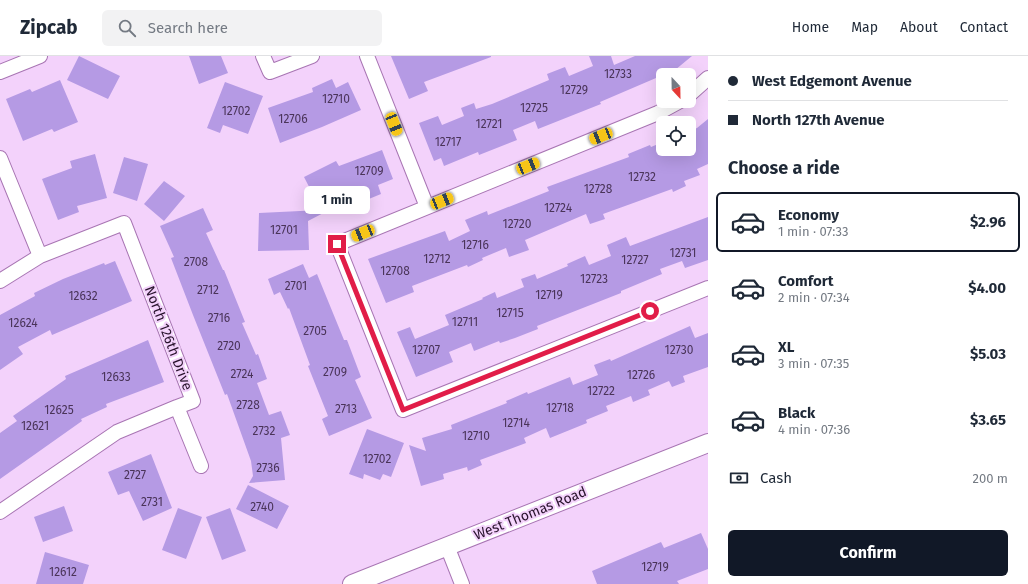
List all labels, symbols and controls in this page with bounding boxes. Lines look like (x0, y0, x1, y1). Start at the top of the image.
search box (102, 10, 382, 46)
text: Zipcab (20, 16, 78, 39)
icon: search (116, 17, 138, 39)
text: Search here (148, 19, 228, 37)
text: Home (792, 19, 829, 36)
text: Map (851, 19, 878, 36)
text: About (900, 19, 938, 36)
text: Contact (960, 19, 1008, 36)
house number: 12733 (604, 67, 632, 81)
north arrow (656, 68, 696, 108)
map controls (656, 68, 696, 156)
text: West Edgemont Avenue (752, 72, 912, 90)
house number: 12729 (560, 83, 588, 97)
house number: 12710 (322, 92, 350, 106)
house number: 12725 (520, 101, 548, 115)
house number: 12702 (222, 104, 250, 118)
car (384, 111, 404, 137)
text: North 127th Avenue (752, 111, 885, 129)
house number: 12706 (278, 112, 308, 126)
button: locate (656, 116, 696, 156)
house number: 12721 (475, 117, 503, 131)
car (588, 126, 614, 146)
house number: 12717 (435, 135, 461, 149)
car (515, 156, 541, 176)
text: Choose a ride (728, 157, 840, 179)
house number: 12709 (354, 164, 384, 178)
house number: 12732 (628, 170, 656, 184)
house number: 12728 (584, 182, 613, 196)
callout: 1 min (304, 186, 370, 214)
car (429, 191, 455, 211)
text: 1 min (321, 192, 353, 207)
house number: 12724 (544, 201, 573, 215)
icon: car (730, 204, 766, 240)
text: Economy (778, 206, 839, 224)
text: $2.96 (970, 213, 1006, 231)
house number: 12720 (503, 217, 532, 231)
house number: 12701 (270, 223, 298, 237)
car (350, 223, 376, 243)
text: 1 min · 07:33 (778, 224, 849, 239)
route end (328, 235, 346, 253)
house number: 12716 (461, 238, 489, 252)
house number: 12731 (669, 246, 697, 260)
house number: 12712 (423, 252, 451, 266)
house number: 12727 (621, 253, 649, 267)
house number: 2708 (184, 255, 209, 269)
house number: 12708 (380, 264, 410, 278)
icon: car (730, 270, 766, 306)
house number: 12723 (580, 272, 608, 286)
text: Comfort (778, 272, 834, 290)
house number: 2701 (285, 279, 307, 293)
text: $4.00 (968, 279, 1006, 297)
house number: 2712 (197, 283, 219, 297)
street label: North 126th Drive (141, 284, 196, 393)
house number: 12719 (535, 288, 563, 302)
house number: 12632 (68, 289, 98, 303)
text: 2 min · 07:34 (778, 290, 850, 305)
route start (641, 302, 659, 320)
house number: 12715 (496, 306, 524, 320)
house number: 2716 (208, 311, 230, 325)
house number: 12711 (452, 315, 478, 329)
house number: 12624 (8, 316, 38, 330)
house number: 2705 (303, 324, 327, 338)
icon: car (730, 336, 766, 372)
text: XL (778, 338, 794, 356)
house number: 2720 (217, 339, 241, 353)
house number: 12707 (412, 343, 440, 357)
house number: 12730 (665, 343, 694, 357)
text: $5.03 (970, 345, 1006, 363)
text: 3 min · 07:35 (778, 356, 849, 371)
house number: 2709 (323, 365, 347, 379)
house number: 2724 (231, 367, 254, 381)
house number: 12726 (627, 368, 655, 382)
house number: 12633 (101, 370, 131, 384)
house number: 12722 (587, 384, 615, 398)
house number: 2728 (236, 398, 260, 412)
house number: 12718 (546, 401, 574, 415)
house number: 2713 (335, 402, 357, 416)
icon: car (730, 402, 766, 438)
house number: 12625 (44, 403, 74, 417)
text: Black (778, 404, 815, 422)
text: $3.65 (970, 411, 1006, 429)
house number: 12714 (502, 416, 530, 430)
house number: 12621 (21, 419, 49, 433)
text: 4 min · 07:36 (778, 422, 850, 437)
house number: 2732 (253, 424, 275, 438)
house number: 12710 (462, 429, 490, 443)
house number: 12702 (363, 452, 391, 466)
house number: 2736 (256, 461, 280, 475)
icon: cash (728, 467, 750, 489)
house number: 2727 (124, 468, 146, 482)
text: Cash (760, 469, 792, 487)
text: 200 m (972, 471, 1008, 486)
street label: West Thomas Road (471, 483, 589, 544)
house number: 2731 (141, 495, 163, 509)
house number: 2740 (250, 500, 274, 514)
button: Confirm (728, 530, 1008, 576)
house number: 12719 (641, 560, 669, 574)
house number: 12612 (49, 565, 77, 579)

